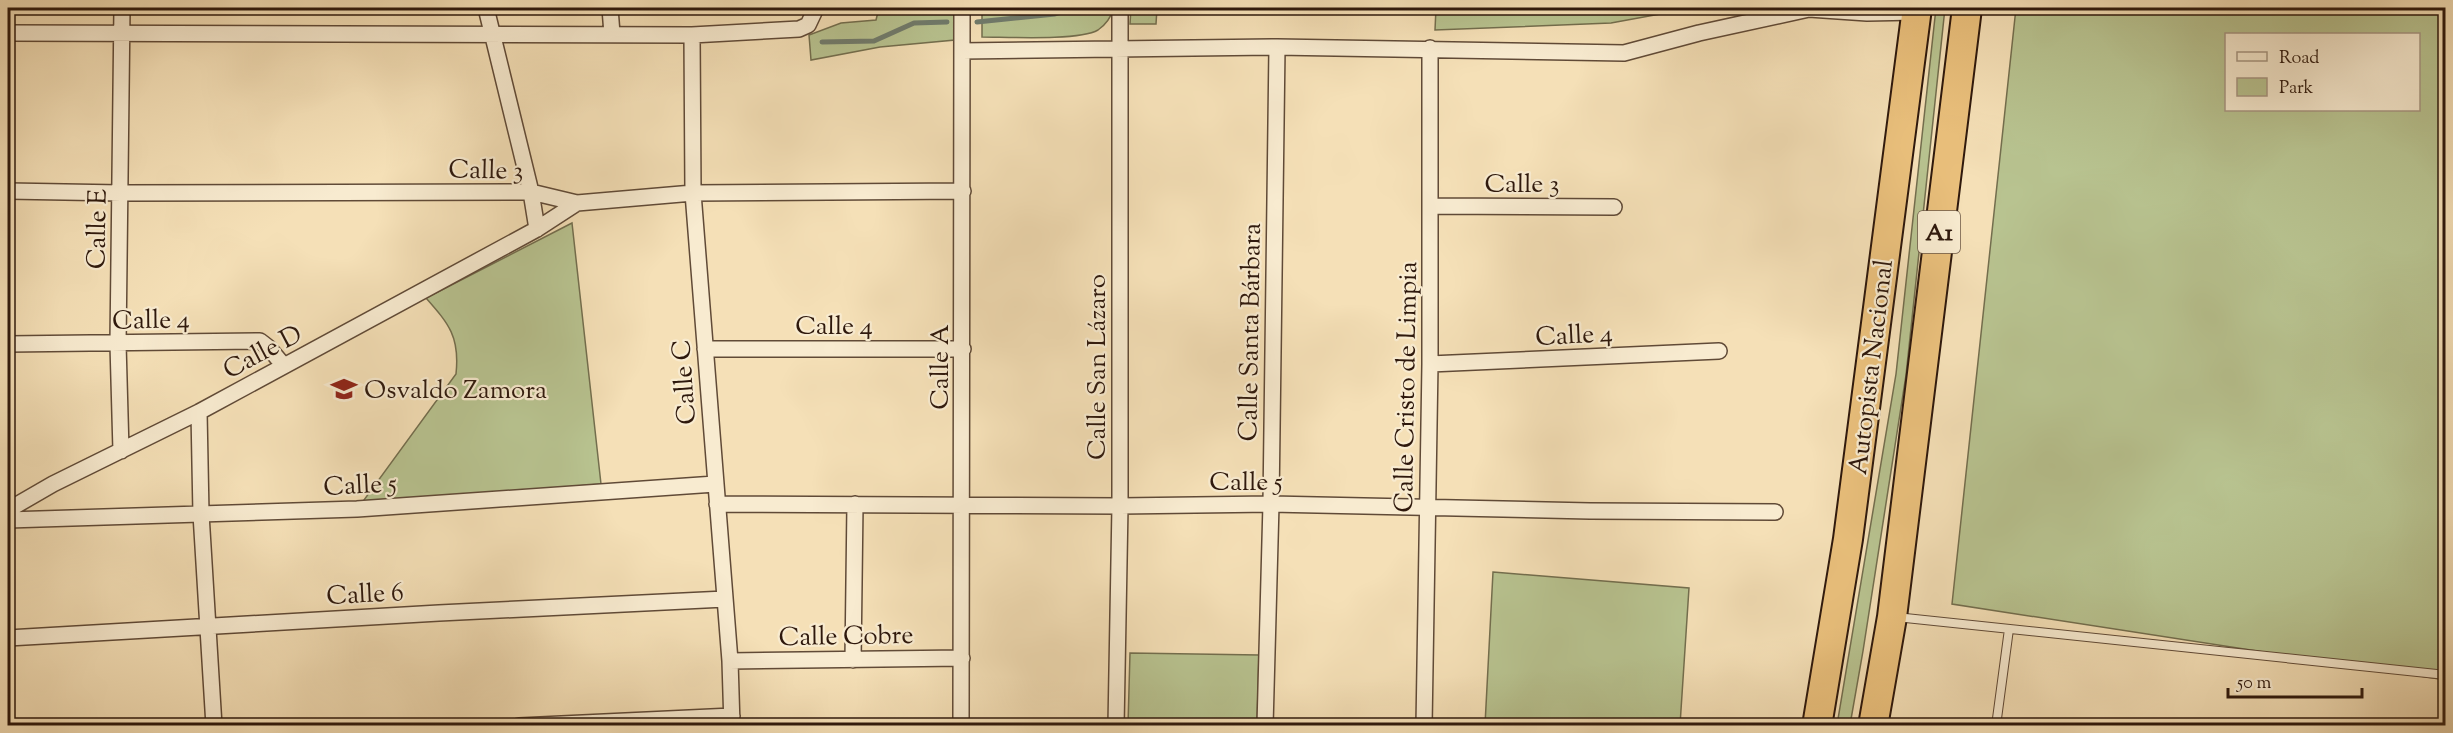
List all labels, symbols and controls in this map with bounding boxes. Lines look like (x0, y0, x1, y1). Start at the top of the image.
legend (2225, 33, 2420, 111)
text: Road (2279, 46, 2319, 72)
text: Park (2279, 76, 2314, 102)
street label: Calle 3 (448, 152, 524, 191)
street label: Calle 3 (1485, 167, 1559, 204)
street label: Calle E (79, 188, 118, 269)
road number: A1 (1918, 211, 1960, 253)
street label: Calle Santa Bárbara (1231, 222, 1272, 442)
street label: Autopista Nacional (1841, 258, 1904, 477)
street label: Calle Cristo de Limpia (1387, 261, 1428, 513)
street label: Calle San Lázaro (1080, 274, 1117, 460)
street label: Calle 4 (112, 302, 190, 341)
street label: Calle 4 (795, 309, 873, 346)
street label: Calle 4 (1534, 316, 1614, 357)
street label: Calle D (217, 317, 309, 390)
street label: Calle A (923, 324, 960, 410)
street label: Calle C (664, 338, 707, 426)
place label: Osvaldo Zamora (364, 373, 547, 410)
school or university icon: Osvaldo Zamora (329, 374, 359, 404)
street label: Calle 5 (1209, 465, 1283, 502)
street label: Calle 5 (323, 466, 398, 507)
street label: Calle 6 (326, 575, 405, 616)
street label: Calle Cobre (778, 618, 914, 657)
scale bar (2228, 661, 2362, 699)
text: 50 m (2236, 671, 2272, 697)

